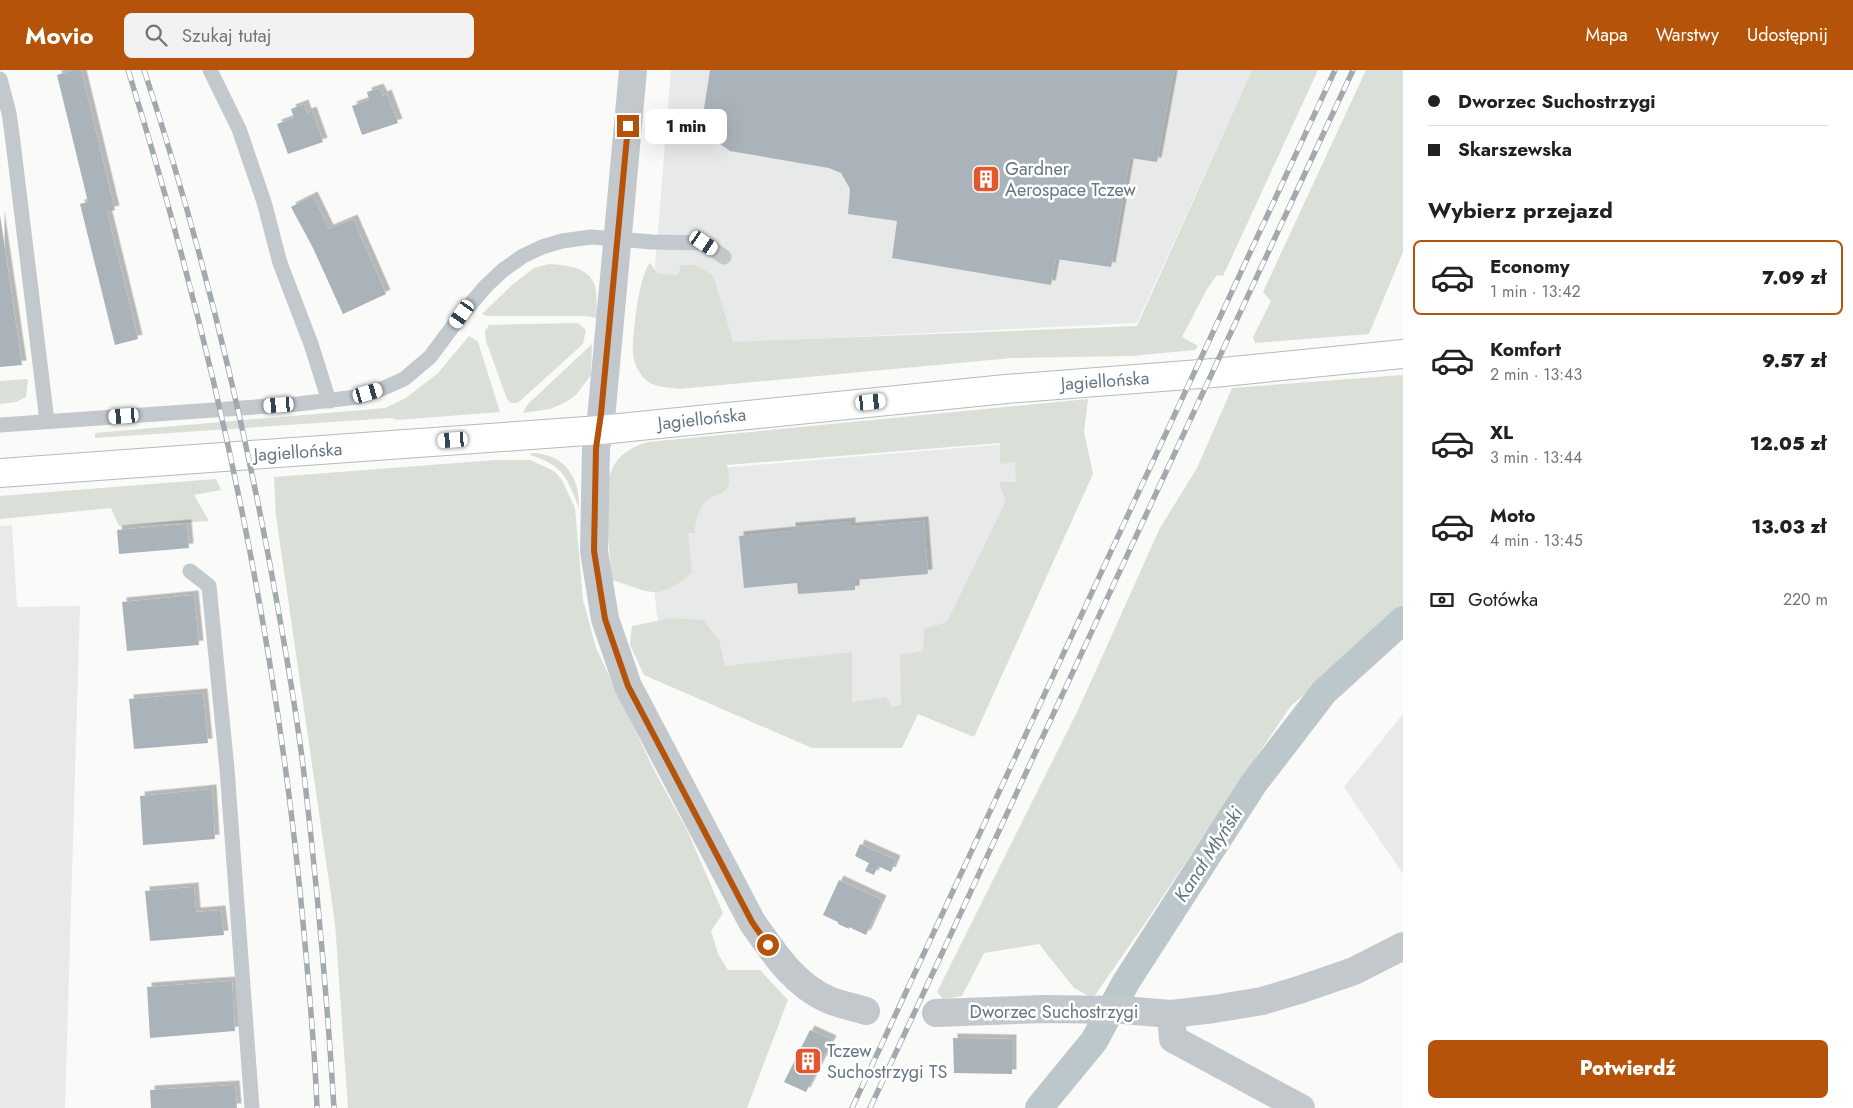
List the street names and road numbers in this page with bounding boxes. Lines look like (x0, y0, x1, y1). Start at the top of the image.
street label: Jagiellońska (1058, 365, 1150, 397)
street label: Jagiellońska (655, 401, 747, 437)
street label: Jagiellońska (251, 436, 343, 468)
street label: Dworzec Suchostrzygi (970, 999, 1138, 1025)

